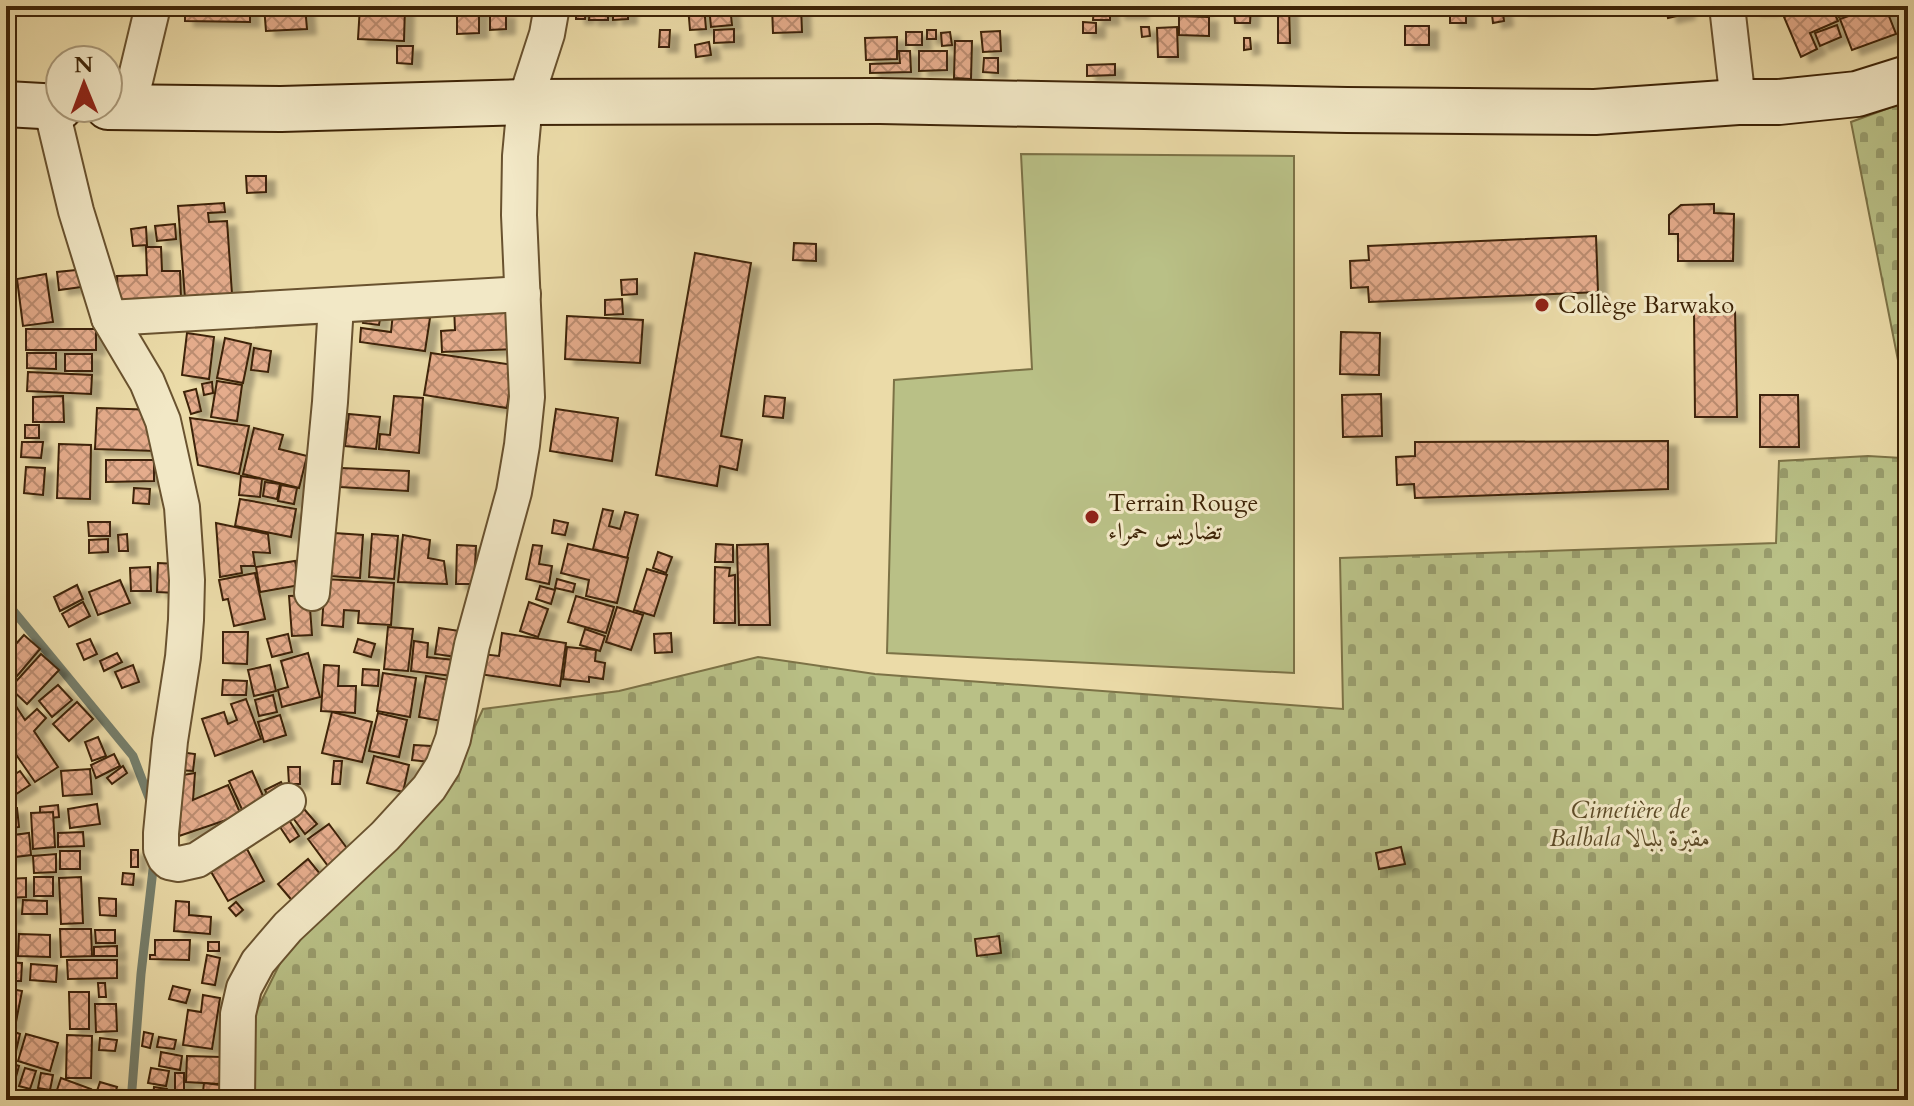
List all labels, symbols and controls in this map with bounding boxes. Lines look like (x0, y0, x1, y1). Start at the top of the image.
north arrow (44, 44, 124, 124)
text: N (74, 50, 93, 80)
place label: Collège Barwako (1558, 289, 1734, 322)
marker: Collège Barwako (1533, 296, 1551, 314)
place label: Terrain Rouge تضاريس حمراء (1108, 487, 1258, 548)
marker: Terrain Rouge تضاريس حمراء (1083, 508, 1101, 526)
park label: Cimetière de Balbala مقبرة بلبالا (1549, 794, 1711, 855)

